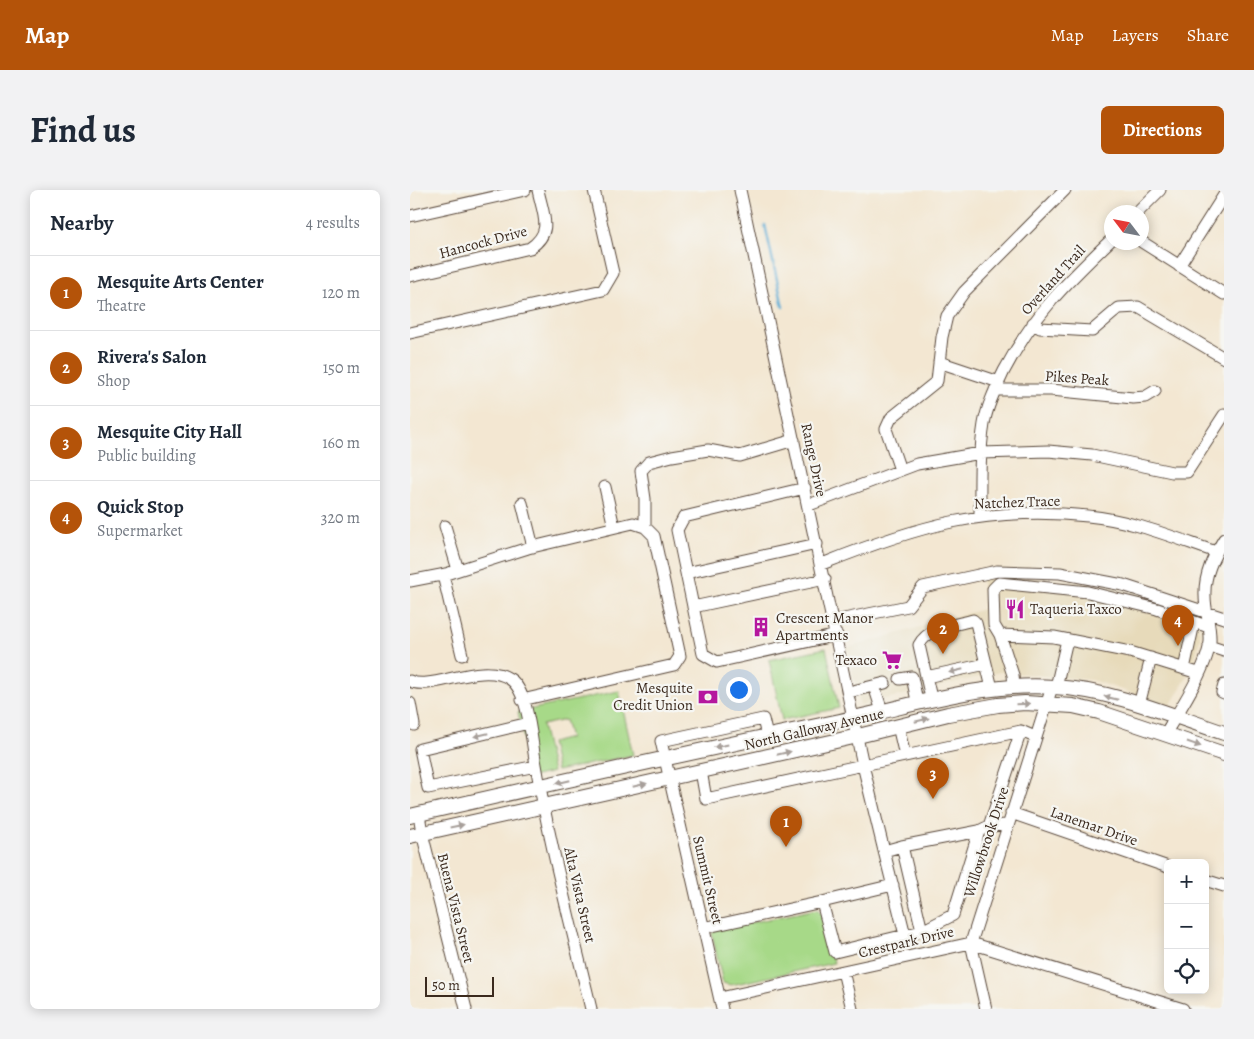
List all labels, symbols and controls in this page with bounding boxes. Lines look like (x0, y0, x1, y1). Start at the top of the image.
text: Map (25, 19, 69, 51)
text: Map (1051, 23, 1084, 47)
text: Layers (1112, 23, 1159, 47)
text: Share (1187, 23, 1229, 47)
text: Find us (30, 106, 136, 154)
button: Directions (1101, 106, 1224, 154)
north arrow (1104, 205, 1149, 250)
text: Nearby (50, 209, 113, 237)
text: 4 results (306, 212, 360, 234)
street label: Hancock Drive (437, 221, 529, 263)
street label: Overland Trail (1016, 241, 1090, 319)
text: Mesquite Arts Center (97, 269, 264, 295)
text: 1 (63, 282, 69, 304)
text: 120 m (322, 282, 360, 304)
text: Theatre (97, 295, 146, 317)
text: Rivera's Salon (97, 344, 207, 370)
text: 2 (62, 357, 70, 379)
text: 150 m (323, 357, 360, 379)
street label: Pikes Peak (1044, 366, 1110, 390)
text: Shop (97, 370, 130, 392)
text: Mesquite City Hall (97, 419, 242, 445)
street label: Range Drive (796, 421, 832, 499)
text: 3 (63, 432, 69, 454)
text: 160 m (322, 432, 360, 454)
text: Public building (97, 445, 196, 467)
street label: Natchez Trace (973, 490, 1061, 514)
text: Quick Stop (97, 494, 184, 520)
text: 4 (62, 507, 70, 529)
text: 320 m (321, 507, 360, 529)
text: Supermarket (97, 520, 183, 542)
restaurant icon: Taqueria Taxco (1004, 598, 1026, 620)
place label: Taqueria Taxco (1030, 599, 1122, 619)
pin: 4 (1162, 605, 1194, 646)
place label: Crescent Manor Apartments (775, 608, 874, 645)
pin: 2 (927, 613, 959, 654)
building icon: Crescent Manor Apartments (750, 616, 772, 638)
supermarket icon: Texaco (881, 649, 903, 671)
place label: Texaco (836, 650, 877, 670)
one-way arrow (948, 667, 963, 675)
your location (726, 677, 752, 703)
place label: Mesquite Credit Union (613, 678, 693, 715)
bank icon: Mesquite Credit Union (697, 686, 719, 708)
one-way arrow (1103, 693, 1118, 701)
one-way arrow (1016, 699, 1032, 707)
street label: North Galloway Avenue (742, 703, 886, 755)
one-way arrow (915, 716, 930, 724)
one-way arrow (474, 731, 489, 739)
one-way arrow (1187, 741, 1202, 748)
one-way arrow (714, 742, 729, 750)
one-way arrow (777, 749, 792, 757)
pin: 3 (917, 758, 949, 799)
one-way arrow (555, 778, 570, 786)
one-way arrow (632, 781, 647, 789)
street label: Willowbrook Drive (958, 784, 1013, 901)
street label: Lanemar Drive (1048, 802, 1141, 850)
pin: 1 (770, 806, 802, 847)
one-way arrow (450, 821, 466, 829)
street label: Summit Street (688, 834, 728, 926)
street label: Alta Vista Street (559, 844, 601, 945)
street label: Buena Vista Street (433, 851, 479, 965)
map controls (1164, 859, 1209, 994)
button: + (1164, 859, 1209, 904)
button: − (1164, 904, 1209, 949)
street label: Crestpark Drive (856, 921, 956, 963)
button: locate (1164, 949, 1209, 994)
scale bar (425, 974, 494, 997)
text: 50 m (432, 976, 460, 995)

